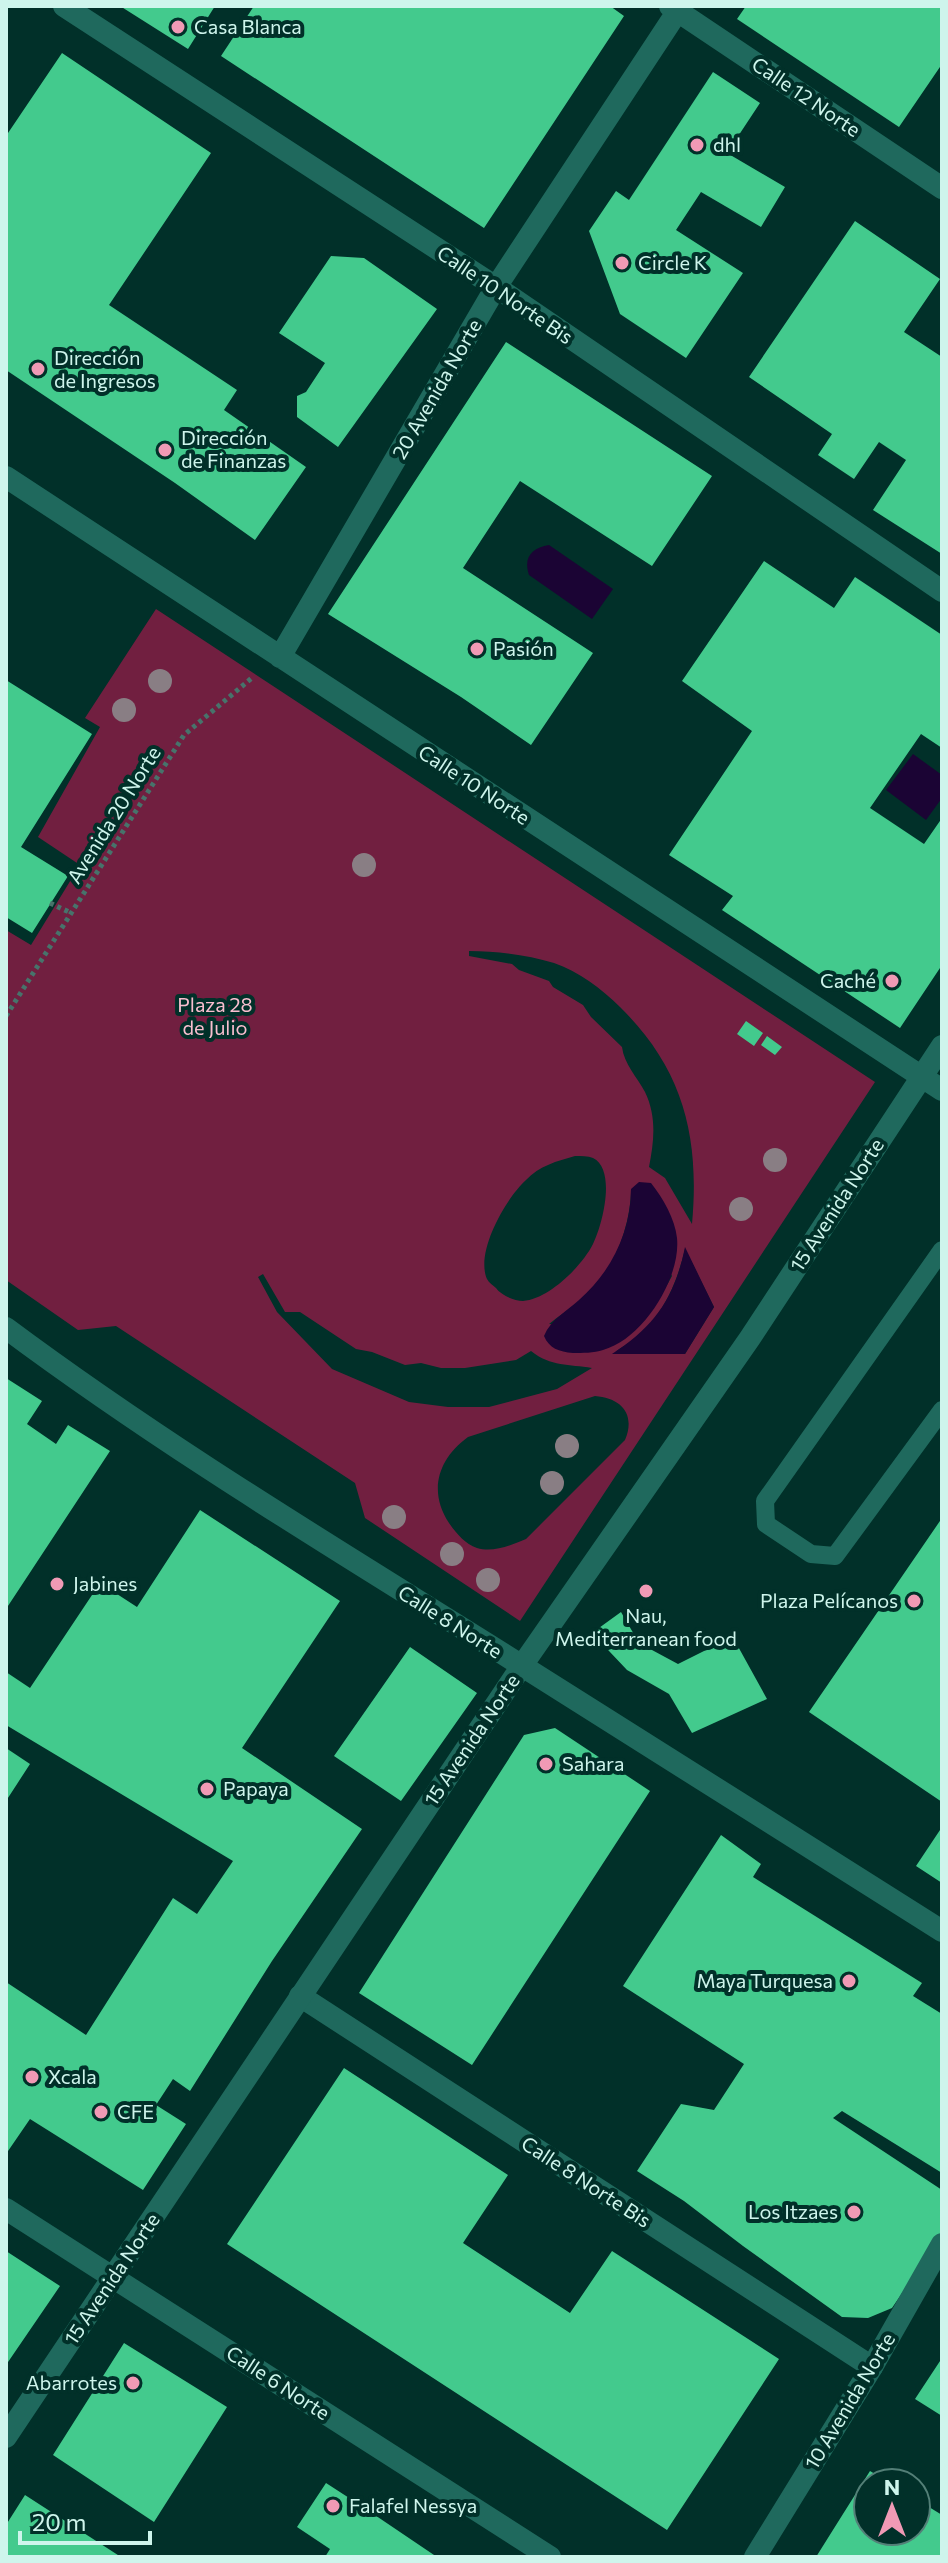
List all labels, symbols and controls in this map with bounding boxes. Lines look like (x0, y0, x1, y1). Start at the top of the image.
place label: Casa Blanca (194, 14, 302, 38)
marker: Casa Blanca (169, 18, 187, 36)
street label: Calle 12 Norte (748, 51, 865, 141)
place label: dhl (713, 132, 741, 156)
marker: dhl (688, 136, 706, 154)
street label: Calle 10 Norte Bis (433, 240, 578, 349)
place label: Circle K (638, 250, 707, 274)
marker: Circle K (613, 254, 631, 272)
street label: 20 Avenida Norte (386, 314, 486, 463)
place label: Dirección de Ingresos (54, 345, 156, 392)
marker: Dirección de Ingresos (29, 360, 47, 378)
place label: Dirección de Finanzas (181, 425, 286, 472)
marker: Dirección de Finanzas (156, 441, 174, 459)
place label: Pasión (493, 636, 554, 660)
marker: Pasión (468, 640, 486, 658)
street label: Calle 10 Norte (414, 739, 535, 829)
street label: Avenida 20 Norte (61, 741, 165, 888)
place label: Caché (820, 968, 876, 992)
marker: Caché (883, 972, 901, 990)
park label: Plaza 28 de Julio (177, 992, 253, 1039)
street label: 15 Avenida Norte (784, 1134, 888, 1275)
place label: Jabines (73, 1571, 137, 1595)
marker: Jabines (48, 1575, 66, 1593)
street label: Calle 8 Norte (394, 1580, 507, 1663)
marker: Nau, Mediterranean food (637, 1582, 655, 1600)
place label: Plaza Pelícanos (760, 1588, 898, 1612)
marker: Plaza Pelícanos (905, 1592, 923, 1610)
place label: Nau, Mediterranean food (555, 1603, 737, 1650)
street label: 15 Avenida Norte (418, 1669, 524, 1810)
place label: Sahara (562, 1751, 624, 1775)
marker: Sahara (537, 1755, 555, 1773)
place label: Papaya (223, 1776, 289, 1800)
marker: Papaya (198, 1780, 216, 1798)
place label: Maya Turquesa (696, 1968, 833, 1992)
marker: Maya Turquesa (840, 1972, 858, 1990)
place label: Xcala (48, 2064, 97, 2088)
marker: Xcala (23, 2068, 41, 2086)
place label: CFE (117, 2099, 154, 2123)
marker: CFE (92, 2103, 110, 2121)
street label: Calle 8 Norte Bis (517, 2130, 656, 2232)
place label: Los Itzaes (748, 2199, 838, 2223)
marker: Los Itzaes (845, 2203, 863, 2221)
street label: 15 Avenida Norte (58, 2208, 164, 2349)
street label: 10 Avenida Norte (799, 2328, 899, 2473)
street label: Calle 6 Norte (222, 2340, 335, 2424)
place label: Abarrotes (26, 2370, 117, 2394)
marker: Abarrotes (124, 2374, 142, 2392)
north arrow (852, 2467, 932, 2547)
text: N (884, 2473, 900, 2500)
place label: Falafel Nessya (349, 2493, 477, 2517)
scale bar (20, 2495, 150, 2545)
marker: Falafel Nessya (324, 2497, 342, 2515)
text: 20 m (32, 2507, 86, 2536)

